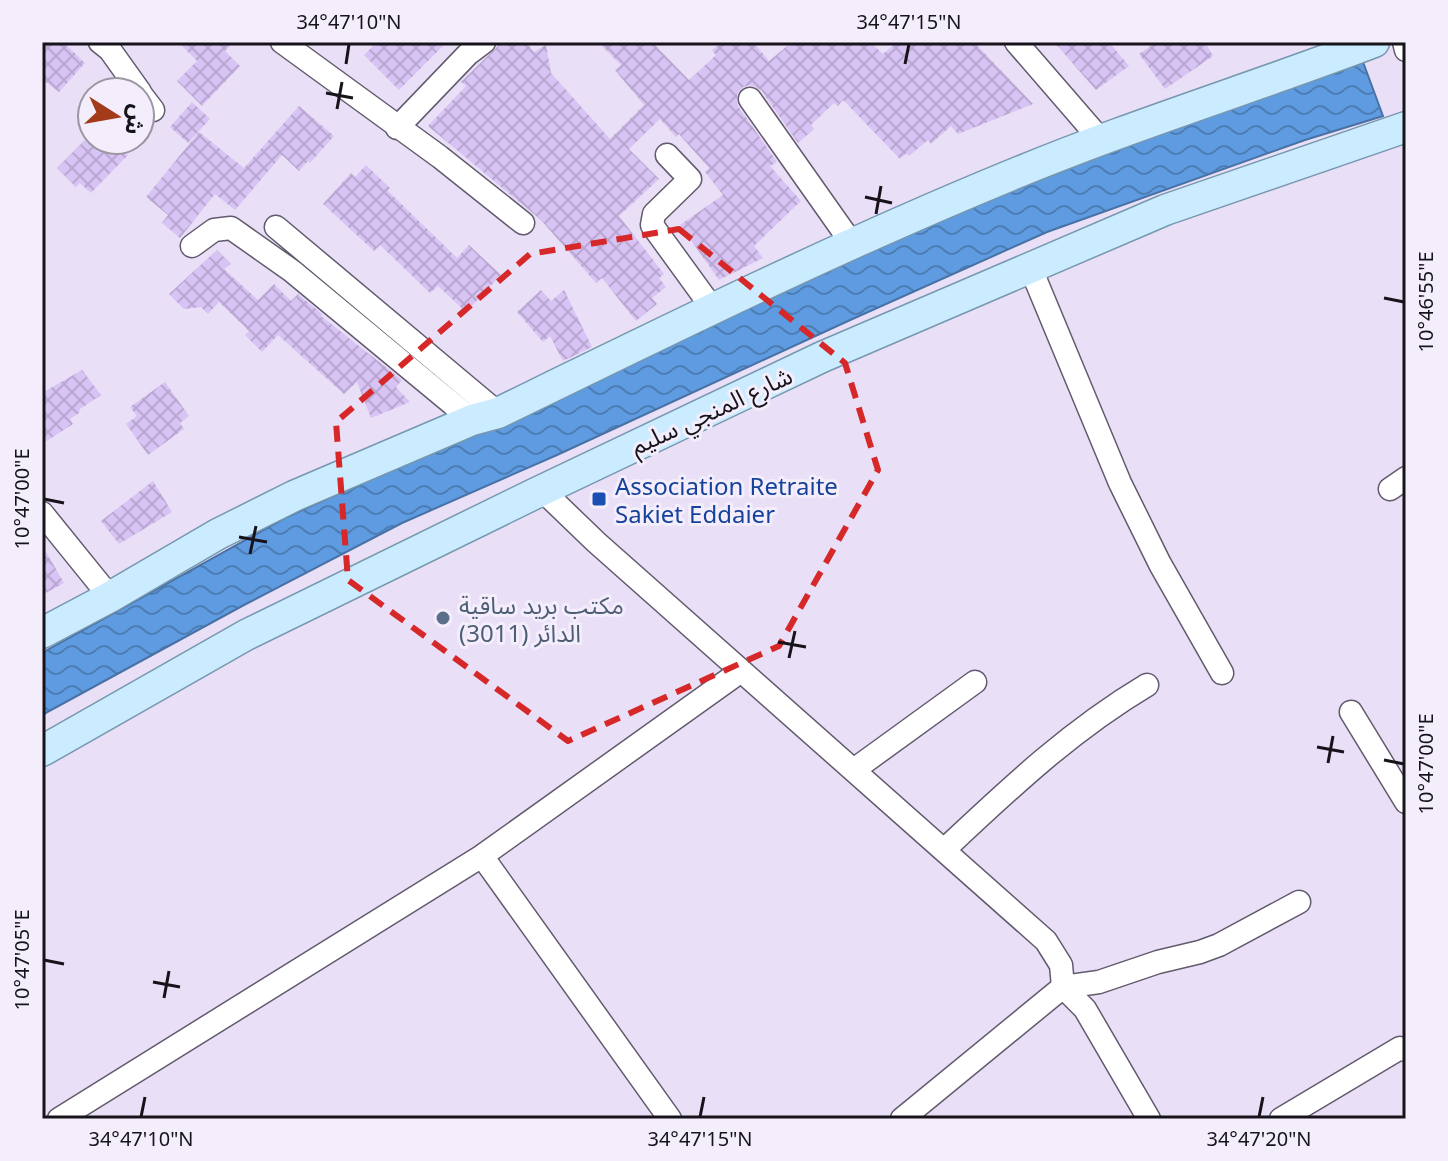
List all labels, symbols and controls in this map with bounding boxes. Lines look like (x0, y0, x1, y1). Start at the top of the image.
text: 34°47'10"N (296, 8, 402, 35)
text: 34°47'15"N (856, 8, 962, 35)
north arrow (76, 76, 156, 156)
text: ش (119, 102, 154, 138)
text: 10°46'55"E (1412, 252, 1439, 352)
street label: شارع المنجي سليم (625, 358, 799, 465)
text: 10°47'00"E (8, 449, 35, 549)
place label: Association Retraite Sakiet Eddaier (615, 469, 838, 530)
marker: Association Retraite Sakiet Eddaier (590, 490, 608, 508)
place label: مكتب بريد ساقية الدائر (3011) (459, 588, 624, 649)
marker: مكتب بريد ساقية الدائر (3011) (434, 609, 452, 627)
text: 10°47'00"E (1412, 714, 1439, 814)
text: 10°47'05"E (8, 910, 35, 1010)
text: 34°47'10"N (88, 1125, 194, 1152)
text: 34°47'15"N (647, 1125, 753, 1152)
text: 34°47'20"N (1206, 1125, 1312, 1152)

